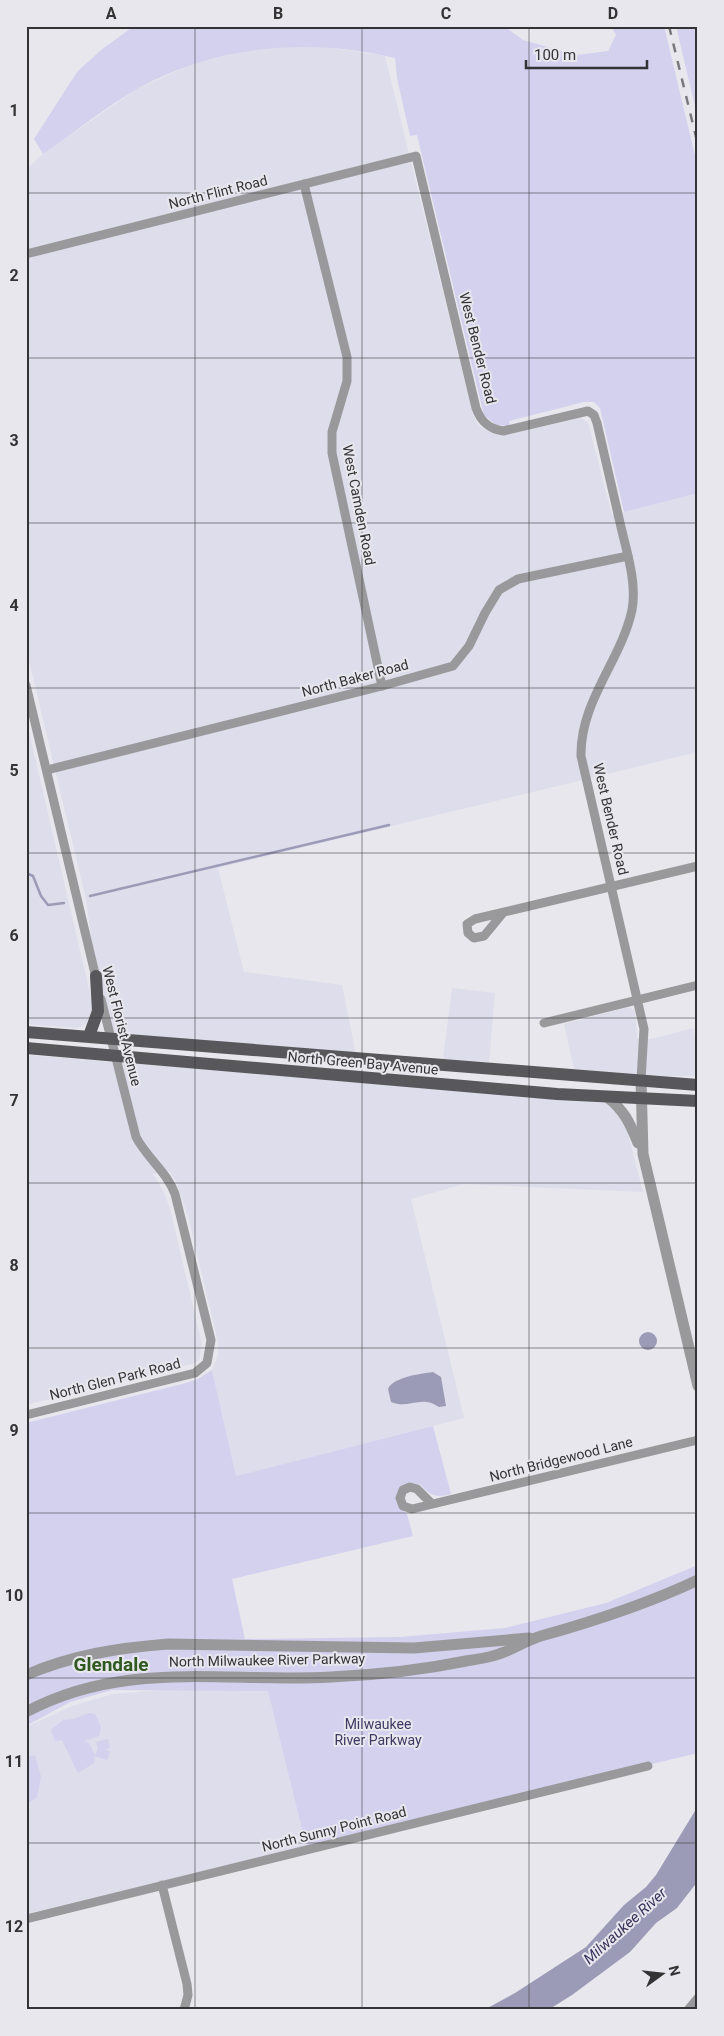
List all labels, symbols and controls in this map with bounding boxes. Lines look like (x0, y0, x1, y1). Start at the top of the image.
text: A (106, 4, 117, 23)
text: B (273, 4, 283, 23)
text: C (441, 4, 451, 23)
text: D (608, 4, 618, 23)
scale bar (526, 38, 648, 70)
text: 100 m (534, 46, 576, 64)
text: 1 (9, 101, 19, 120)
street label: North Flint Road (167, 172, 269, 212)
text: 2 (9, 266, 19, 285)
street label: West Bender Road (456, 291, 500, 405)
text: 3 (9, 431, 19, 450)
street label: West Camden Road (339, 443, 379, 567)
text: 4 (9, 596, 19, 615)
street label: North Baker Road (300, 656, 410, 700)
text: 5 (9, 761, 19, 780)
street label: West Bender Road (590, 761, 632, 877)
text: 6 (9, 926, 19, 945)
street label: West Florist Avenue (99, 964, 145, 1088)
street label: North Green Bay Avenue (287, 1048, 439, 1078)
text: 7 (9, 1091, 19, 1110)
text: 8 (9, 1256, 19, 1275)
street label: North Glen Park Road (48, 1355, 182, 1403)
text: 9 (9, 1421, 19, 1440)
street label: North Bridgewood Lane (488, 1433, 634, 1485)
text: 10 (5, 1586, 23, 1605)
street label: North Milwaukee River Parkway (169, 1650, 366, 1670)
district label: Glendale (73, 1653, 149, 1676)
park label: Milwaukee River Parkway (334, 1716, 422, 1748)
text: 11 (5, 1752, 23, 1771)
street label: North Sunny Point Road (260, 1803, 408, 1855)
water label: Milwaukee River (580, 1883, 671, 1968)
text: 12 (5, 1917, 23, 1936)
north arrow (636, 1948, 686, 1998)
text: N (666, 1964, 684, 1977)

